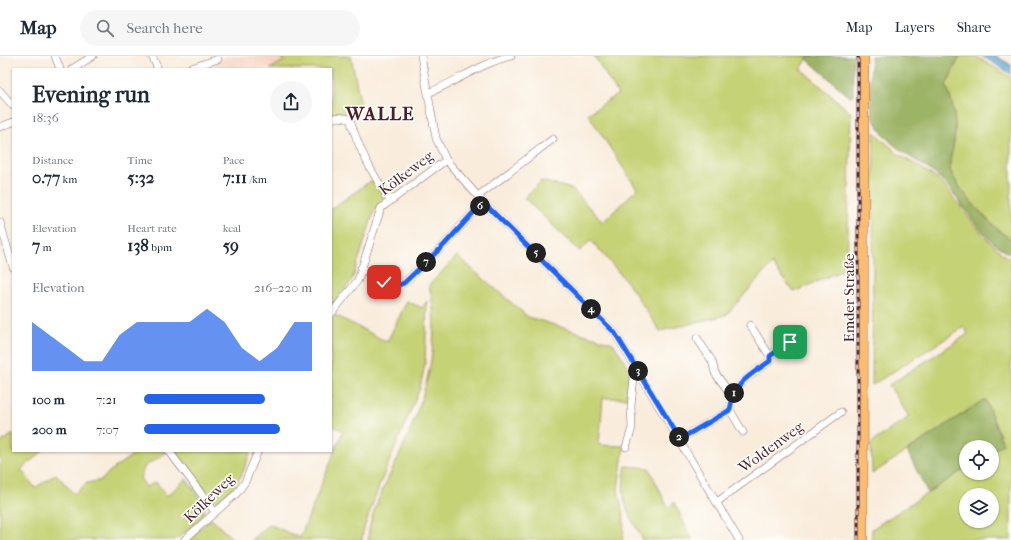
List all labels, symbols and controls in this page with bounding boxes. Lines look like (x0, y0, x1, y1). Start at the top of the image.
search box (80, 10, 360, 46)
text: Map (20, 17, 56, 39)
icon: search (94, 17, 116, 39)
text: Search here (126, 19, 203, 37)
text: Map (846, 19, 873, 36)
text: Layers (895, 19, 935, 36)
text: Share (957, 19, 991, 36)
button: share (270, 81, 312, 123)
text: Evening run (32, 82, 150, 108)
district label: WALLE (344, 103, 415, 125)
text: 18:36 (32, 110, 59, 125)
street label: Kölkeweg (375, 146, 438, 199)
text: Distance (32, 154, 73, 167)
text: Time (127, 154, 152, 167)
text: Pace (223, 154, 245, 167)
text: 0.77 (32, 167, 60, 187)
text: 5:32 (127, 167, 155, 187)
text: 7:11 (223, 167, 247, 187)
text: km (60, 173, 77, 186)
text: /km (247, 173, 267, 186)
pin: 6 (470, 196, 490, 216)
text: 6 (477, 199, 483, 212)
text: Elevation (32, 222, 76, 235)
text: Heart rate (127, 222, 177, 235)
text: kcal (223, 222, 241, 235)
text: 7 (32, 235, 40, 255)
text: 138 (127, 235, 149, 255)
text: 59 (223, 235, 239, 255)
text: m (40, 241, 52, 254)
text: bpm (149, 241, 172, 254)
pin: 5 (526, 243, 546, 263)
text: 5 (534, 246, 538, 259)
pin: 7 (416, 252, 436, 272)
street label: Emder Straße (840, 253, 858, 342)
text: 7 (423, 255, 429, 268)
pin (367, 265, 401, 299)
icon: check (373, 271, 395, 293)
text: Elevation (32, 280, 85, 295)
text: 216–220 m (254, 280, 312, 295)
pin: 4 (581, 299, 601, 319)
text: 4 (588, 302, 594, 315)
pin (773, 325, 807, 359)
icon: arrive (779, 331, 801, 353)
pin: 3 (628, 361, 648, 381)
text: 3 (636, 364, 640, 377)
pin: 1 (724, 383, 744, 403)
text: 1 (732, 386, 736, 399)
text: 100 m (32, 392, 65, 407)
text: 7:21 (96, 392, 117, 407)
street label: Woldenweg (734, 417, 808, 477)
text: 200 m (32, 422, 67, 437)
text: 7:07 (96, 422, 119, 437)
pin: 2 (669, 427, 689, 447)
text: 2 (676, 430, 682, 443)
map controls (959, 440, 999, 528)
button: locate (959, 440, 999, 480)
street label: Kölkeweg (180, 469, 239, 526)
button: layers (959, 488, 999, 528)

